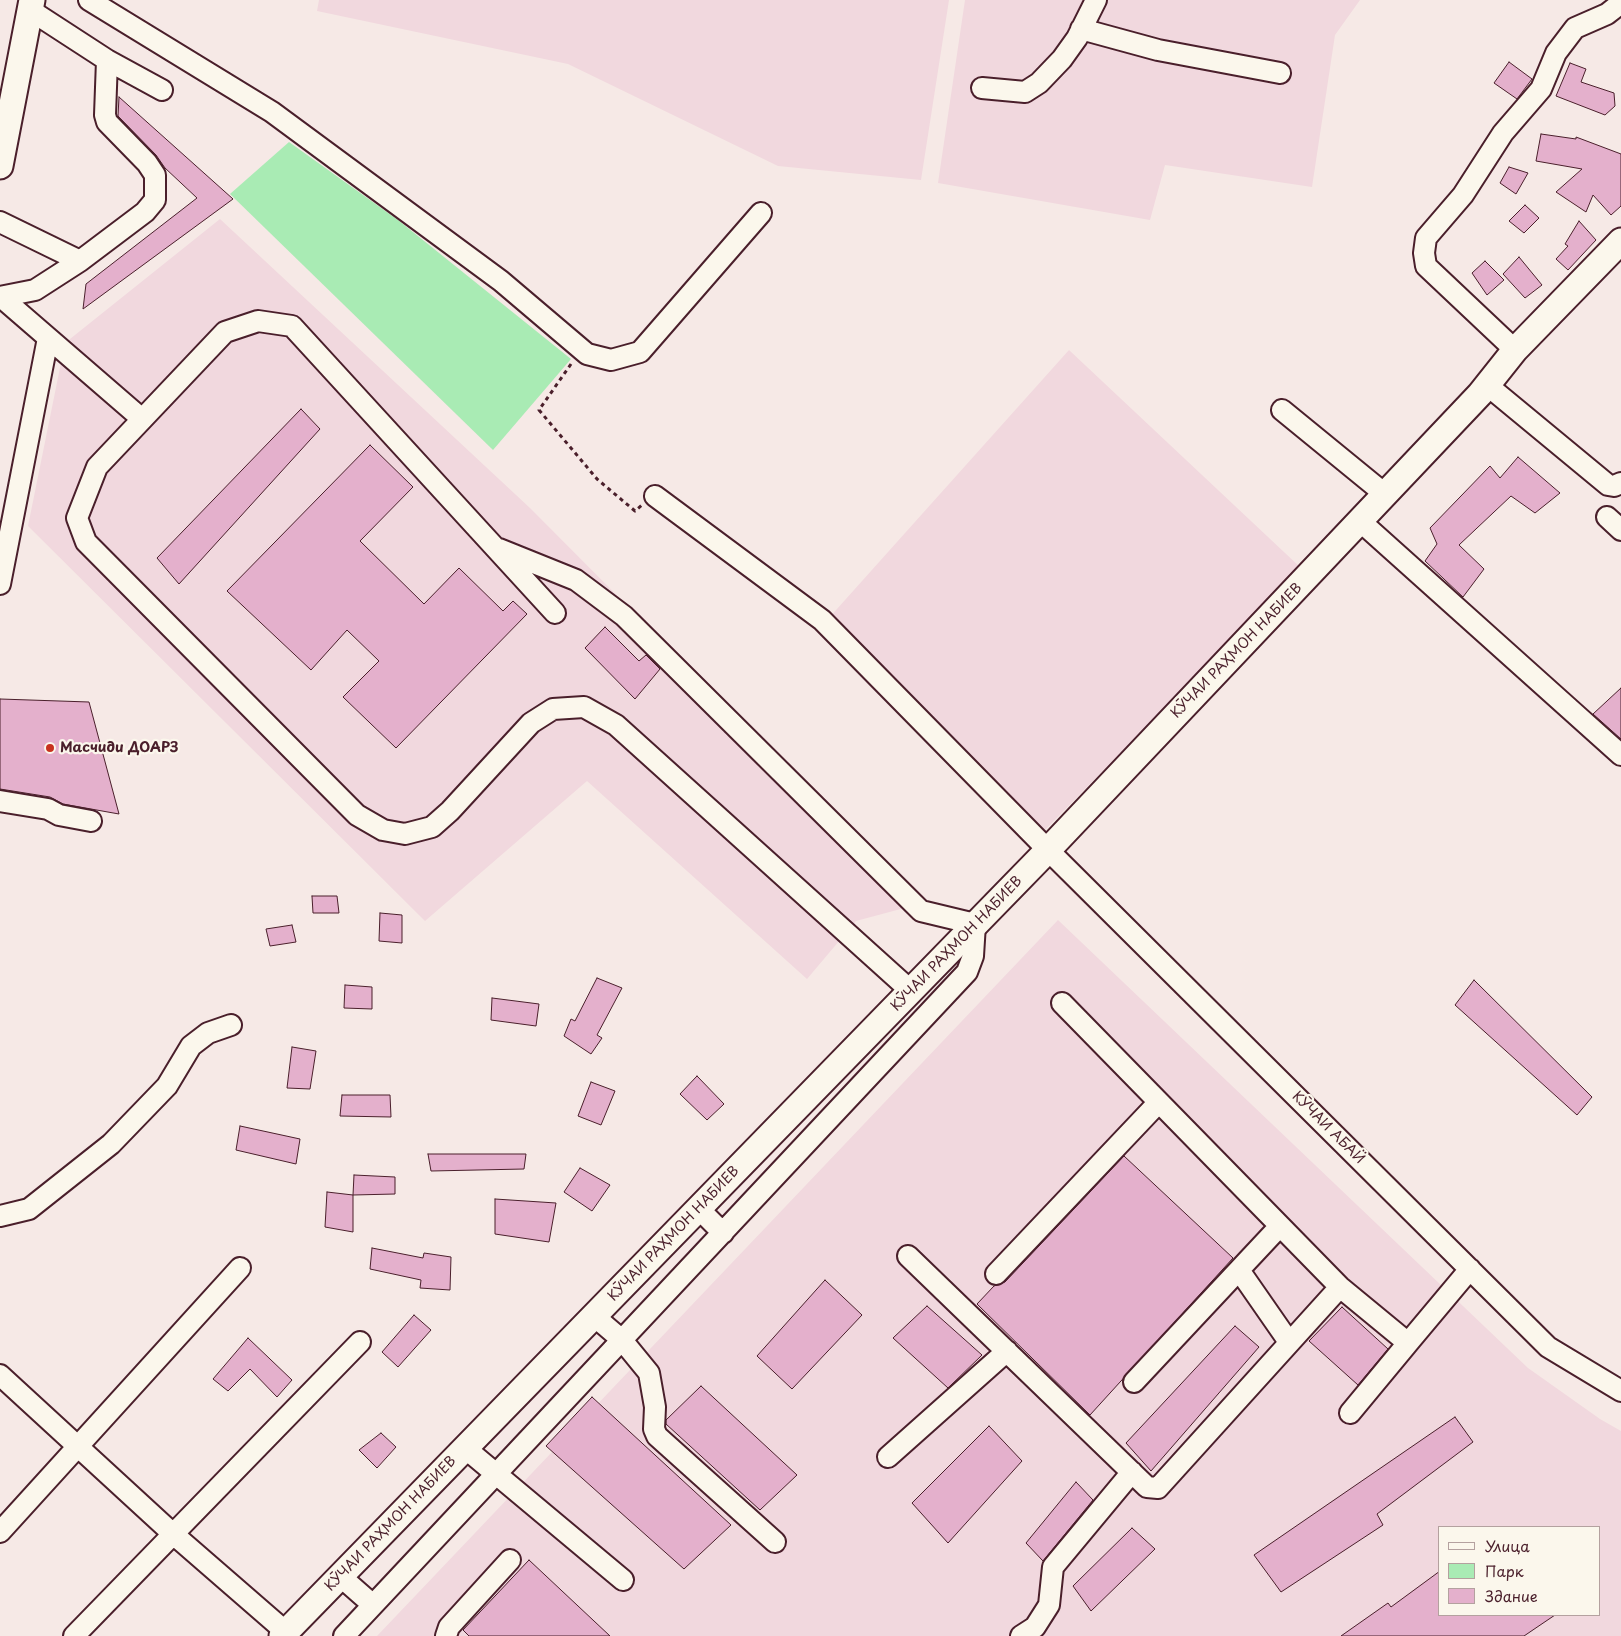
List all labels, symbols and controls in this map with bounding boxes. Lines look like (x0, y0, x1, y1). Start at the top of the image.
street label: КӮЧАИ РАҲМОН НАБИЕВ (1168, 580, 1306, 722)
place label: Масчиди ДОАРЗ (60, 740, 178, 756)
marker: Масчиди ДОАРЗ (44, 742, 56, 754)
street label: КӮЧАИ РАҲМОН НАБИЕВ (888, 873, 1026, 1015)
street label: КӮЧАИ АБАӢ (1288, 1088, 1368, 1168)
street label: КӮЧАИ РАҲМОН НАБИЕВ (605, 1163, 743, 1305)
street label: КӮЧАИ РАҲМОН НАБИЕВ (322, 1453, 460, 1595)
legend (1438, 1526, 1601, 1616)
text: Улица (1485, 1534, 1530, 1557)
text: Парк (1485, 1559, 1524, 1582)
text: Здание (1485, 1584, 1538, 1607)

